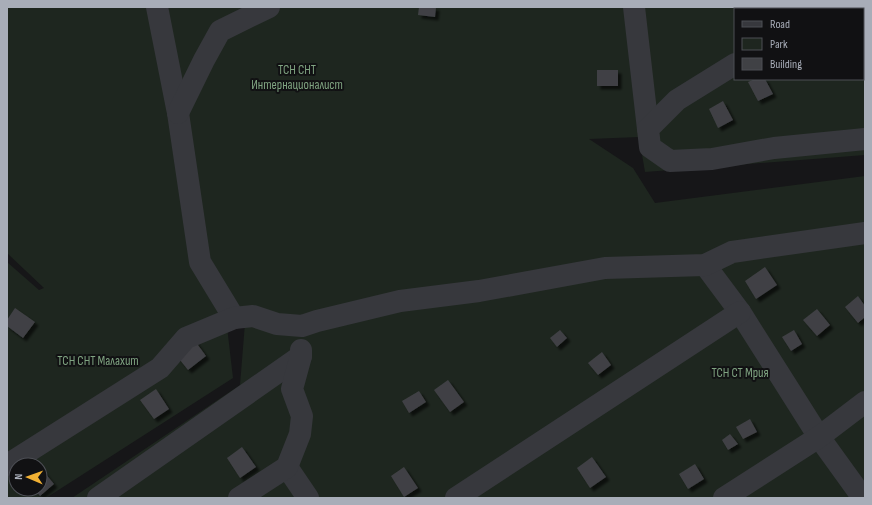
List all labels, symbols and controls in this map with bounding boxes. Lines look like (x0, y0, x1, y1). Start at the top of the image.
legend (734, 8, 864, 80)
text: Road (770, 17, 790, 32)
text: Park (770, 37, 788, 52)
text: Building (770, 57, 802, 72)
park label: ТСН СНТ Интернационалист (251, 62, 343, 93)
park label: ТСН СНТ Малахит (57, 353, 139, 369)
park label: ТСН СТ Мрия (711, 365, 769, 381)
north arrow (8, 457, 48, 497)
text: N (12, 473, 25, 480)

